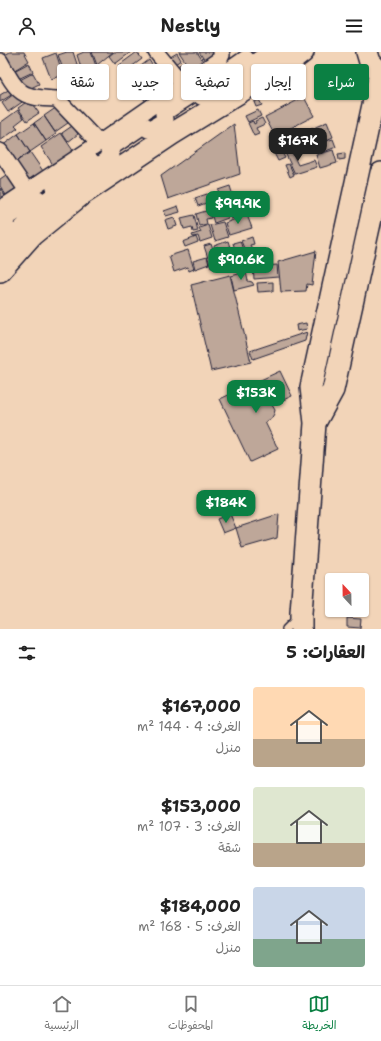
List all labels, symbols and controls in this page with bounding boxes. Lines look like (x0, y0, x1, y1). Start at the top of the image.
text: Nestly (161, 14, 220, 38)
icon: person (16, 15, 38, 37)
icon: menu (343, 15, 365, 37)
chip: شقة (57, 64, 109, 100)
chip: جديد (117, 64, 173, 100)
chip: تصفية (181, 64, 243, 100)
chip: إيجار (251, 64, 306, 100)
chip: شراء (314, 64, 369, 100)
pin: $167K (270, 128, 326, 162)
text: $167K (278, 132, 318, 149)
pin: $99.9K (205, 191, 271, 225)
text: $99.9K (215, 195, 261, 212)
pin: $90.6K (208, 247, 274, 281)
text: $90.6K (217, 251, 265, 268)
pin: $153K (228, 380, 284, 414)
text: $153K (236, 384, 276, 401)
pin: $184K (198, 490, 254, 524)
text: $184K (205, 494, 247, 511)
north arrow (325, 573, 369, 617)
map controls (325, 573, 369, 617)
text: العقارات: 5 (286, 641, 365, 663)
icon: filters (16, 642, 38, 664)
text: $167,000 (161, 695, 241, 717)
icon: home (285, 703, 333, 751)
text: الغرف: 4 · 144 m² (137, 718, 241, 735)
text: منزل (215, 739, 241, 756)
text: $153,000 (161, 795, 241, 817)
icon: home (285, 803, 333, 851)
text: الغرف: 3 · 107 m² (137, 818, 241, 835)
text: شقة (218, 839, 241, 856)
text: $184,000 (160, 895, 241, 917)
icon: home (285, 903, 333, 951)
text: الغرف: 5 · 168 m² (138, 918, 241, 935)
text: منزل (215, 939, 241, 956)
tab: الرئيسية (45, 993, 79, 1035)
tab: المحفوظات (168, 993, 213, 1035)
tab: الخريطة (302, 993, 337, 1035)

